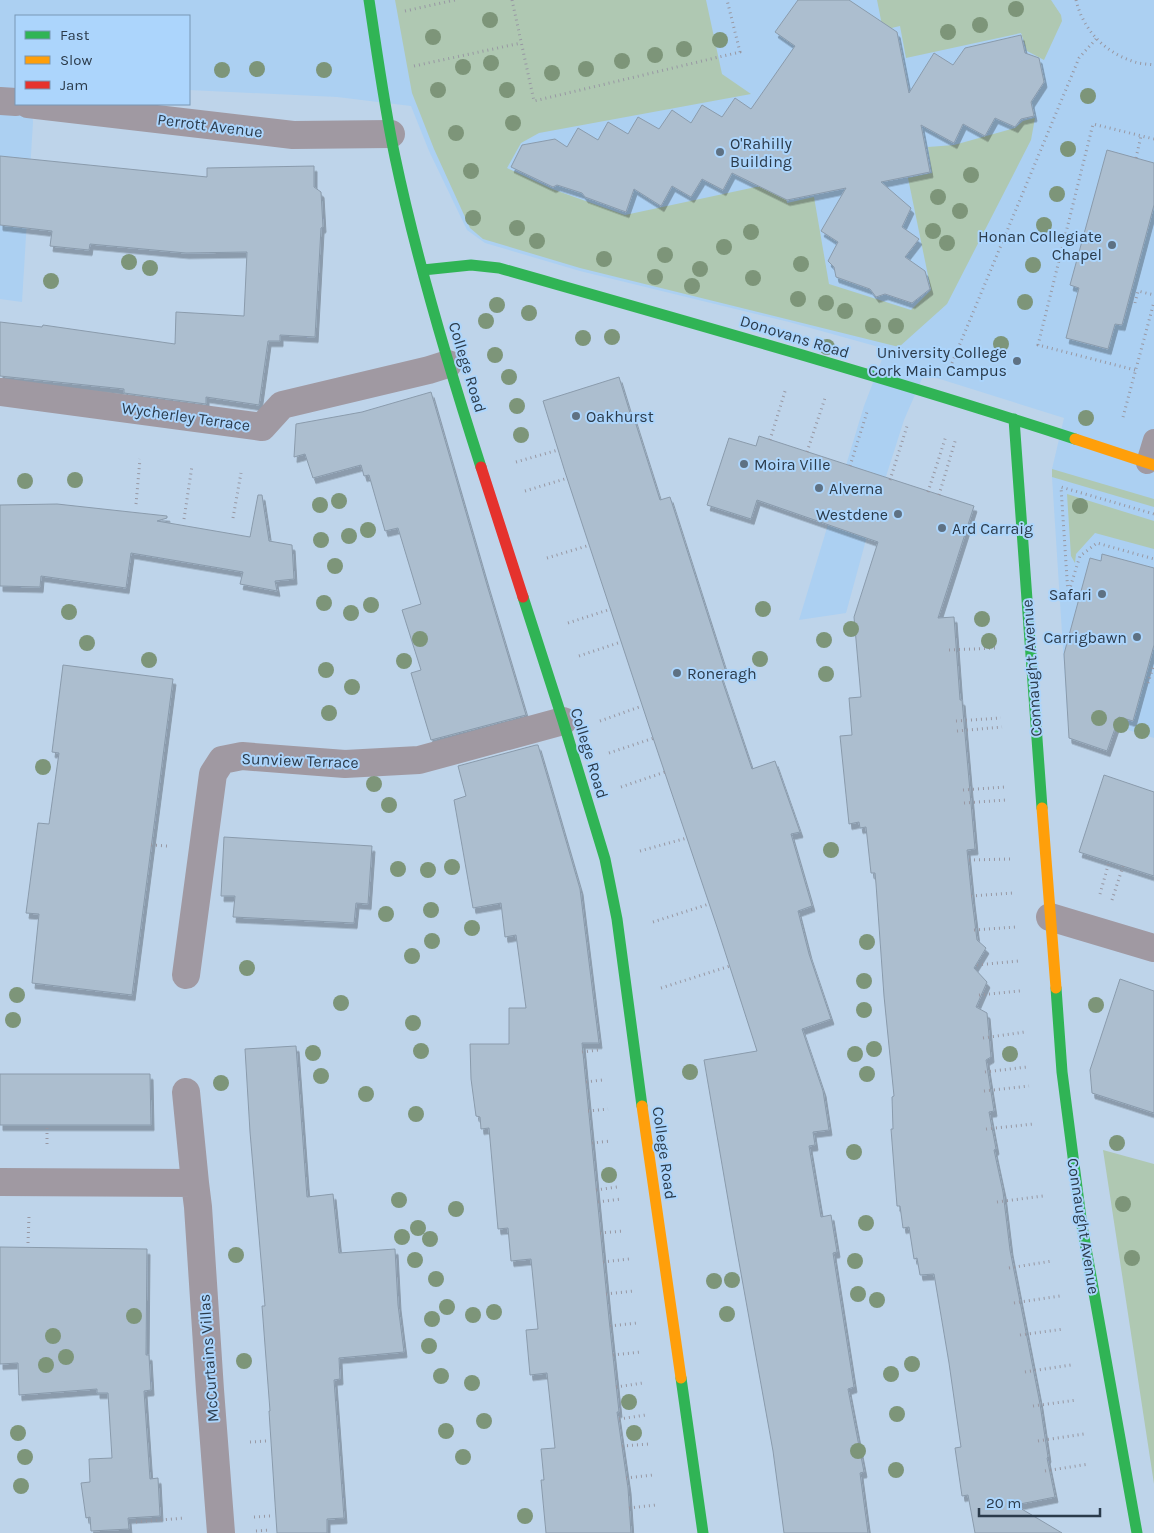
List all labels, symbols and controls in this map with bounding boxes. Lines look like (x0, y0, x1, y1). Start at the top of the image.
legend (15, 15, 190, 105)
text: Fast (60, 26, 90, 44)
text: Slow (60, 51, 92, 69)
text: Jam (60, 76, 88, 94)
street label: Perrott Avenue (156, 110, 264, 141)
place label: O'Rahilly Building (730, 134, 792, 171)
marker: O'Rahilly Building (714, 146, 726, 158)
place label: Honan Collegiate Chapel (978, 227, 1102, 264)
marker: Honan Collegiate Chapel (1106, 239, 1118, 251)
street label: Donovans Road (738, 311, 852, 362)
street label: College Road (445, 320, 490, 415)
place label: University College Cork Main Campus (868, 343, 1007, 380)
marker: University College Cork Main Campus (1011, 355, 1023, 367)
street label: Wycherley Terrace (120, 398, 251, 435)
place label: Oakhurst (586, 407, 654, 426)
marker: Oakhurst (570, 410, 582, 422)
place label: Moira Ville (754, 455, 830, 474)
marker: Moira Ville (738, 458, 750, 470)
place label: Alverna (829, 479, 883, 498)
marker: Alverna (813, 482, 825, 494)
place label: Westdene (816, 505, 888, 524)
marker: Westdene (892, 508, 904, 520)
place label: Ard Carraig (952, 519, 1033, 538)
marker: Ard Carraig (936, 522, 948, 534)
place label: Safari (1049, 585, 1092, 604)
marker: Safari (1096, 588, 1108, 600)
street label: Connaught Avenue (1017, 599, 1046, 737)
place label: Carrigbawn (1043, 628, 1127, 647)
marker: Carrigbawn (1131, 631, 1143, 643)
place label: Roneragh (687, 664, 757, 683)
marker: Roneragh (671, 667, 683, 679)
street label: College Road (567, 706, 612, 801)
street label: Sunview Terrace (241, 749, 359, 772)
street label: College Road (649, 1105, 680, 1201)
street label: Connaught Avenue (1063, 1157, 1104, 1295)
street label: McCurtains Villas (195, 1293, 222, 1423)
scale bar (979, 1486, 1100, 1518)
text: 20 m (986, 1494, 1021, 1512)

